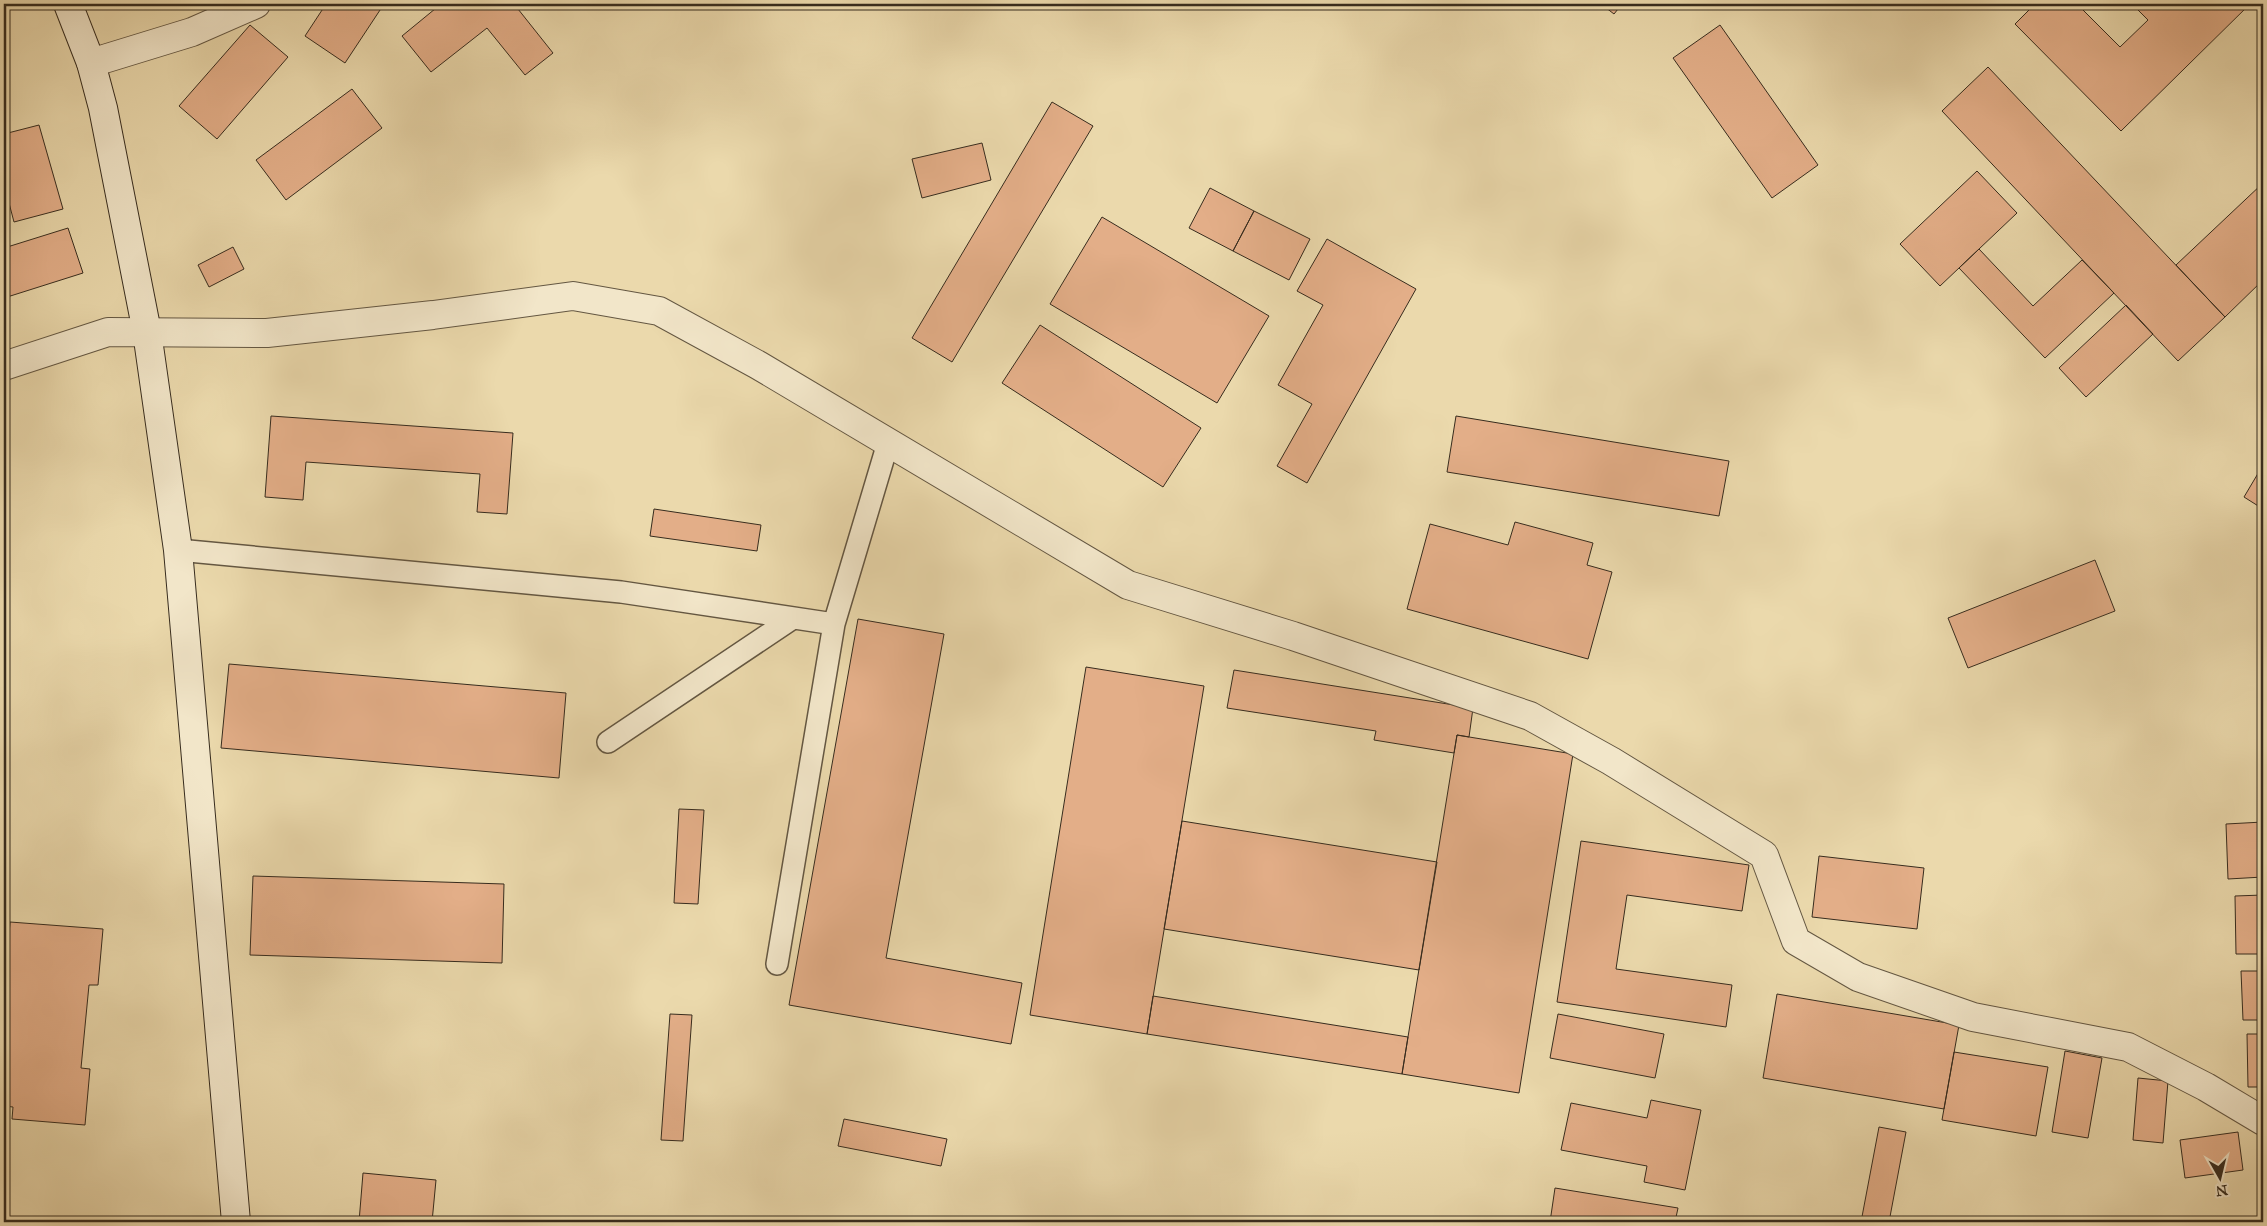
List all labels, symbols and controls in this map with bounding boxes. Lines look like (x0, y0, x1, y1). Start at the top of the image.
north arrow (2194, 1154, 2244, 1204)
text: N (2215, 1181, 2229, 1200)

